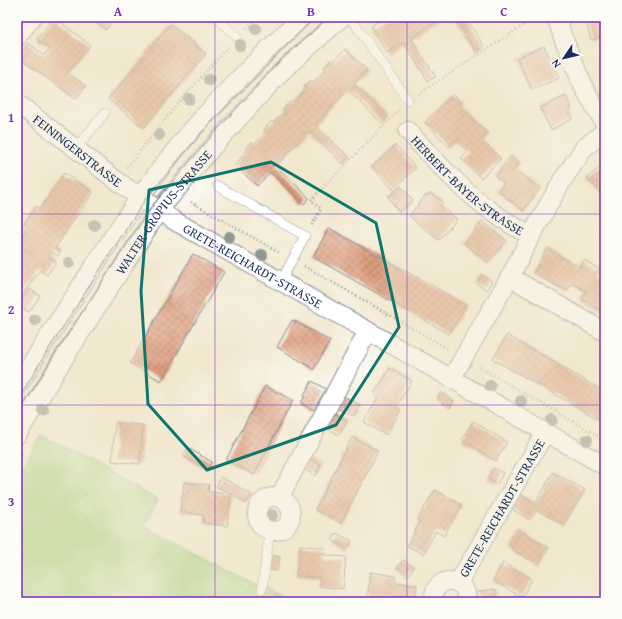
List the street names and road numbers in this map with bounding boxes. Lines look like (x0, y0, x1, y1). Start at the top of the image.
street label: FEININGERSTRASSE (29, 110, 126, 191)
street label: HERBERT-BAYER-STRASSE (407, 131, 528, 240)
street label: WALTER-GROPIUS-STRASSE (111, 145, 216, 278)
street label: GRETE-REICHARDT-STRASSE (180, 218, 326, 313)
street label: GRETE-REICHARDT-STRASSE (454, 435, 550, 581)

